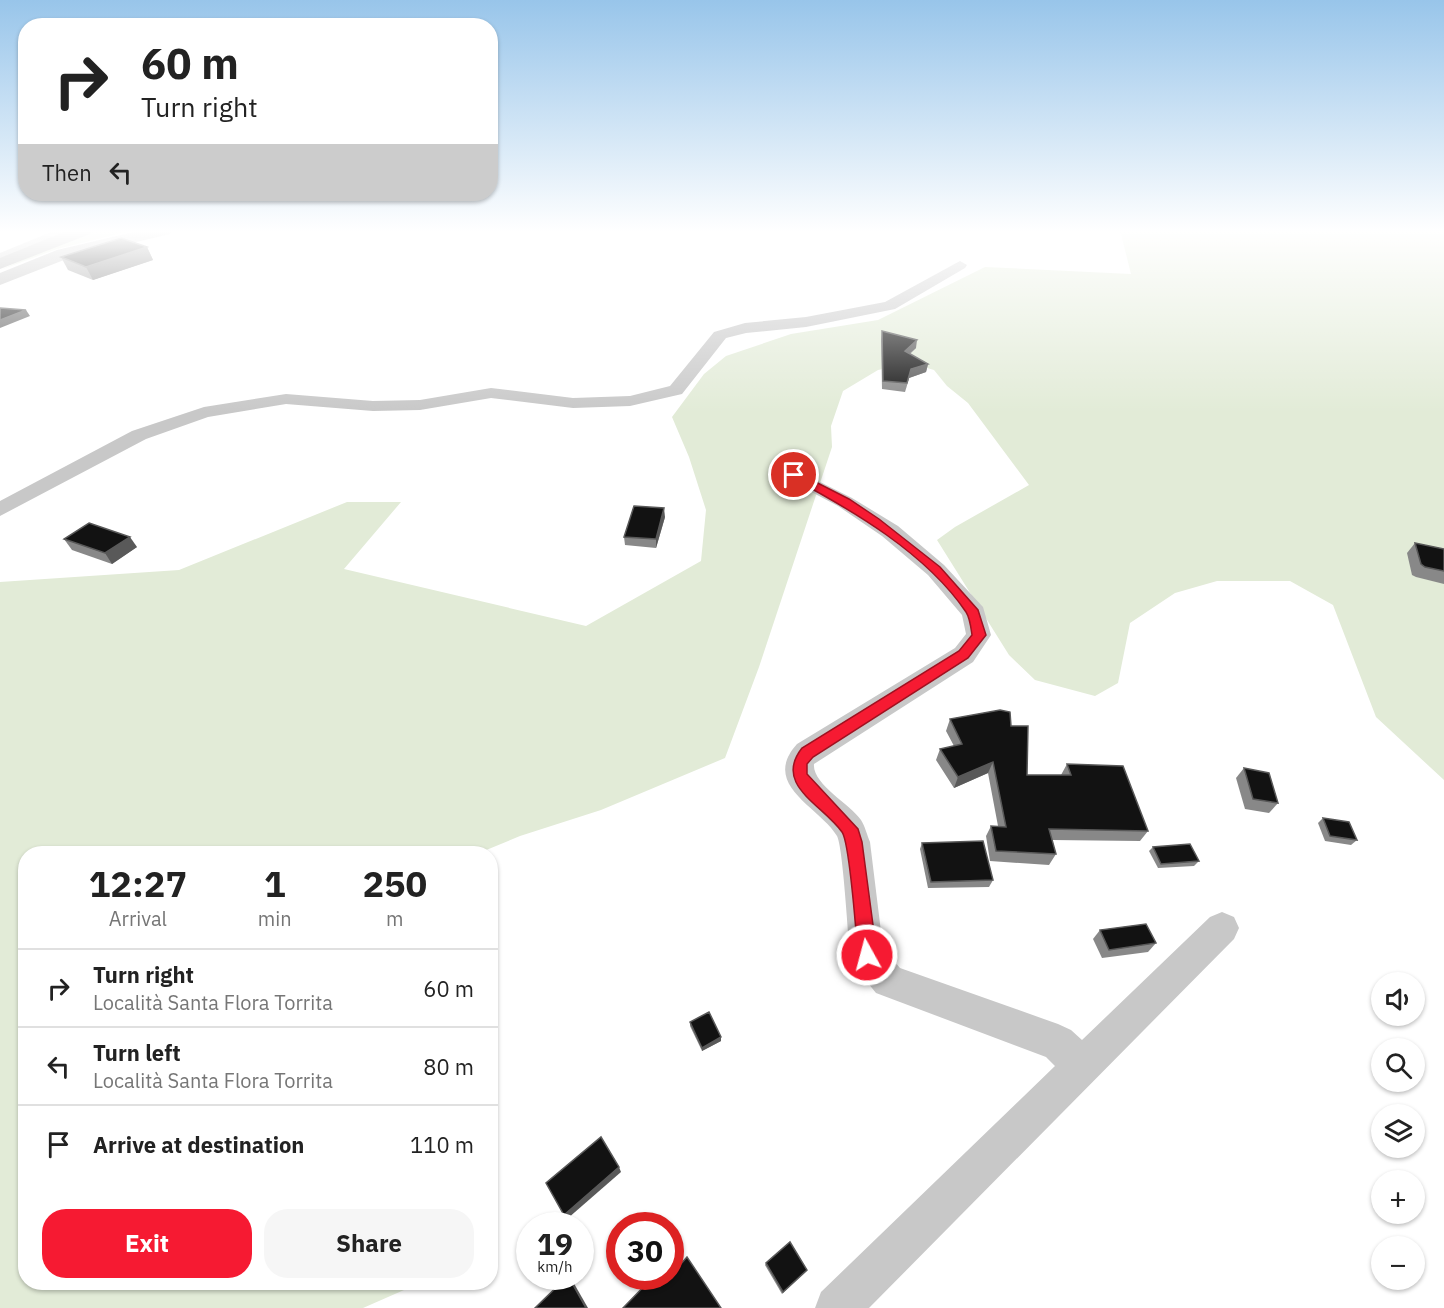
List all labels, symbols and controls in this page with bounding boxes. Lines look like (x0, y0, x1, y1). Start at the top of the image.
text: 60 m (141, 36, 239, 91)
icon: right (42, 42, 120, 120)
text: Turn right (141, 89, 258, 124)
icon: left (104, 156, 137, 189)
text: Then (42, 158, 92, 187)
pin (768, 449, 819, 500)
icon: arrive (777, 458, 810, 491)
text: 12:27 (89, 860, 187, 907)
text: 1 (264, 860, 286, 907)
text: 250 (362, 860, 427, 907)
text: Arrival (109, 905, 167, 932)
text: min (258, 905, 292, 932)
text: m (386, 905, 404, 932)
position arrow (835, 923, 899, 987)
text: Turn right (93, 960, 194, 989)
icon: right (42, 972, 75, 1005)
map controls (1371, 972, 1425, 1290)
button: sound (1371, 972, 1425, 1026)
text: 60 m (423, 974, 474, 1003)
text: Località Santa Flora Torrita (93, 989, 333, 1016)
text: Turn left (93, 1038, 181, 1067)
button: search (1371, 1038, 1425, 1092)
icon: left (42, 1050, 75, 1083)
text: 80 m (423, 1052, 474, 1081)
text: Località Santa Flora Torrita (93, 1067, 333, 1094)
button: layers (1371, 1104, 1425, 1158)
icon: arrive (42, 1128, 75, 1161)
text: Arrive at destination (93, 1130, 304, 1159)
text: 110 m (410, 1130, 474, 1159)
button: + (1371, 1170, 1425, 1224)
button: Exit (42, 1209, 252, 1278)
button: Share (264, 1209, 474, 1278)
speed limit sign: 30 (606, 1212, 684, 1290)
text: 19 (537, 1224, 573, 1263)
button: − (1371, 1236, 1425, 1290)
text: km/h (537, 1257, 573, 1276)

